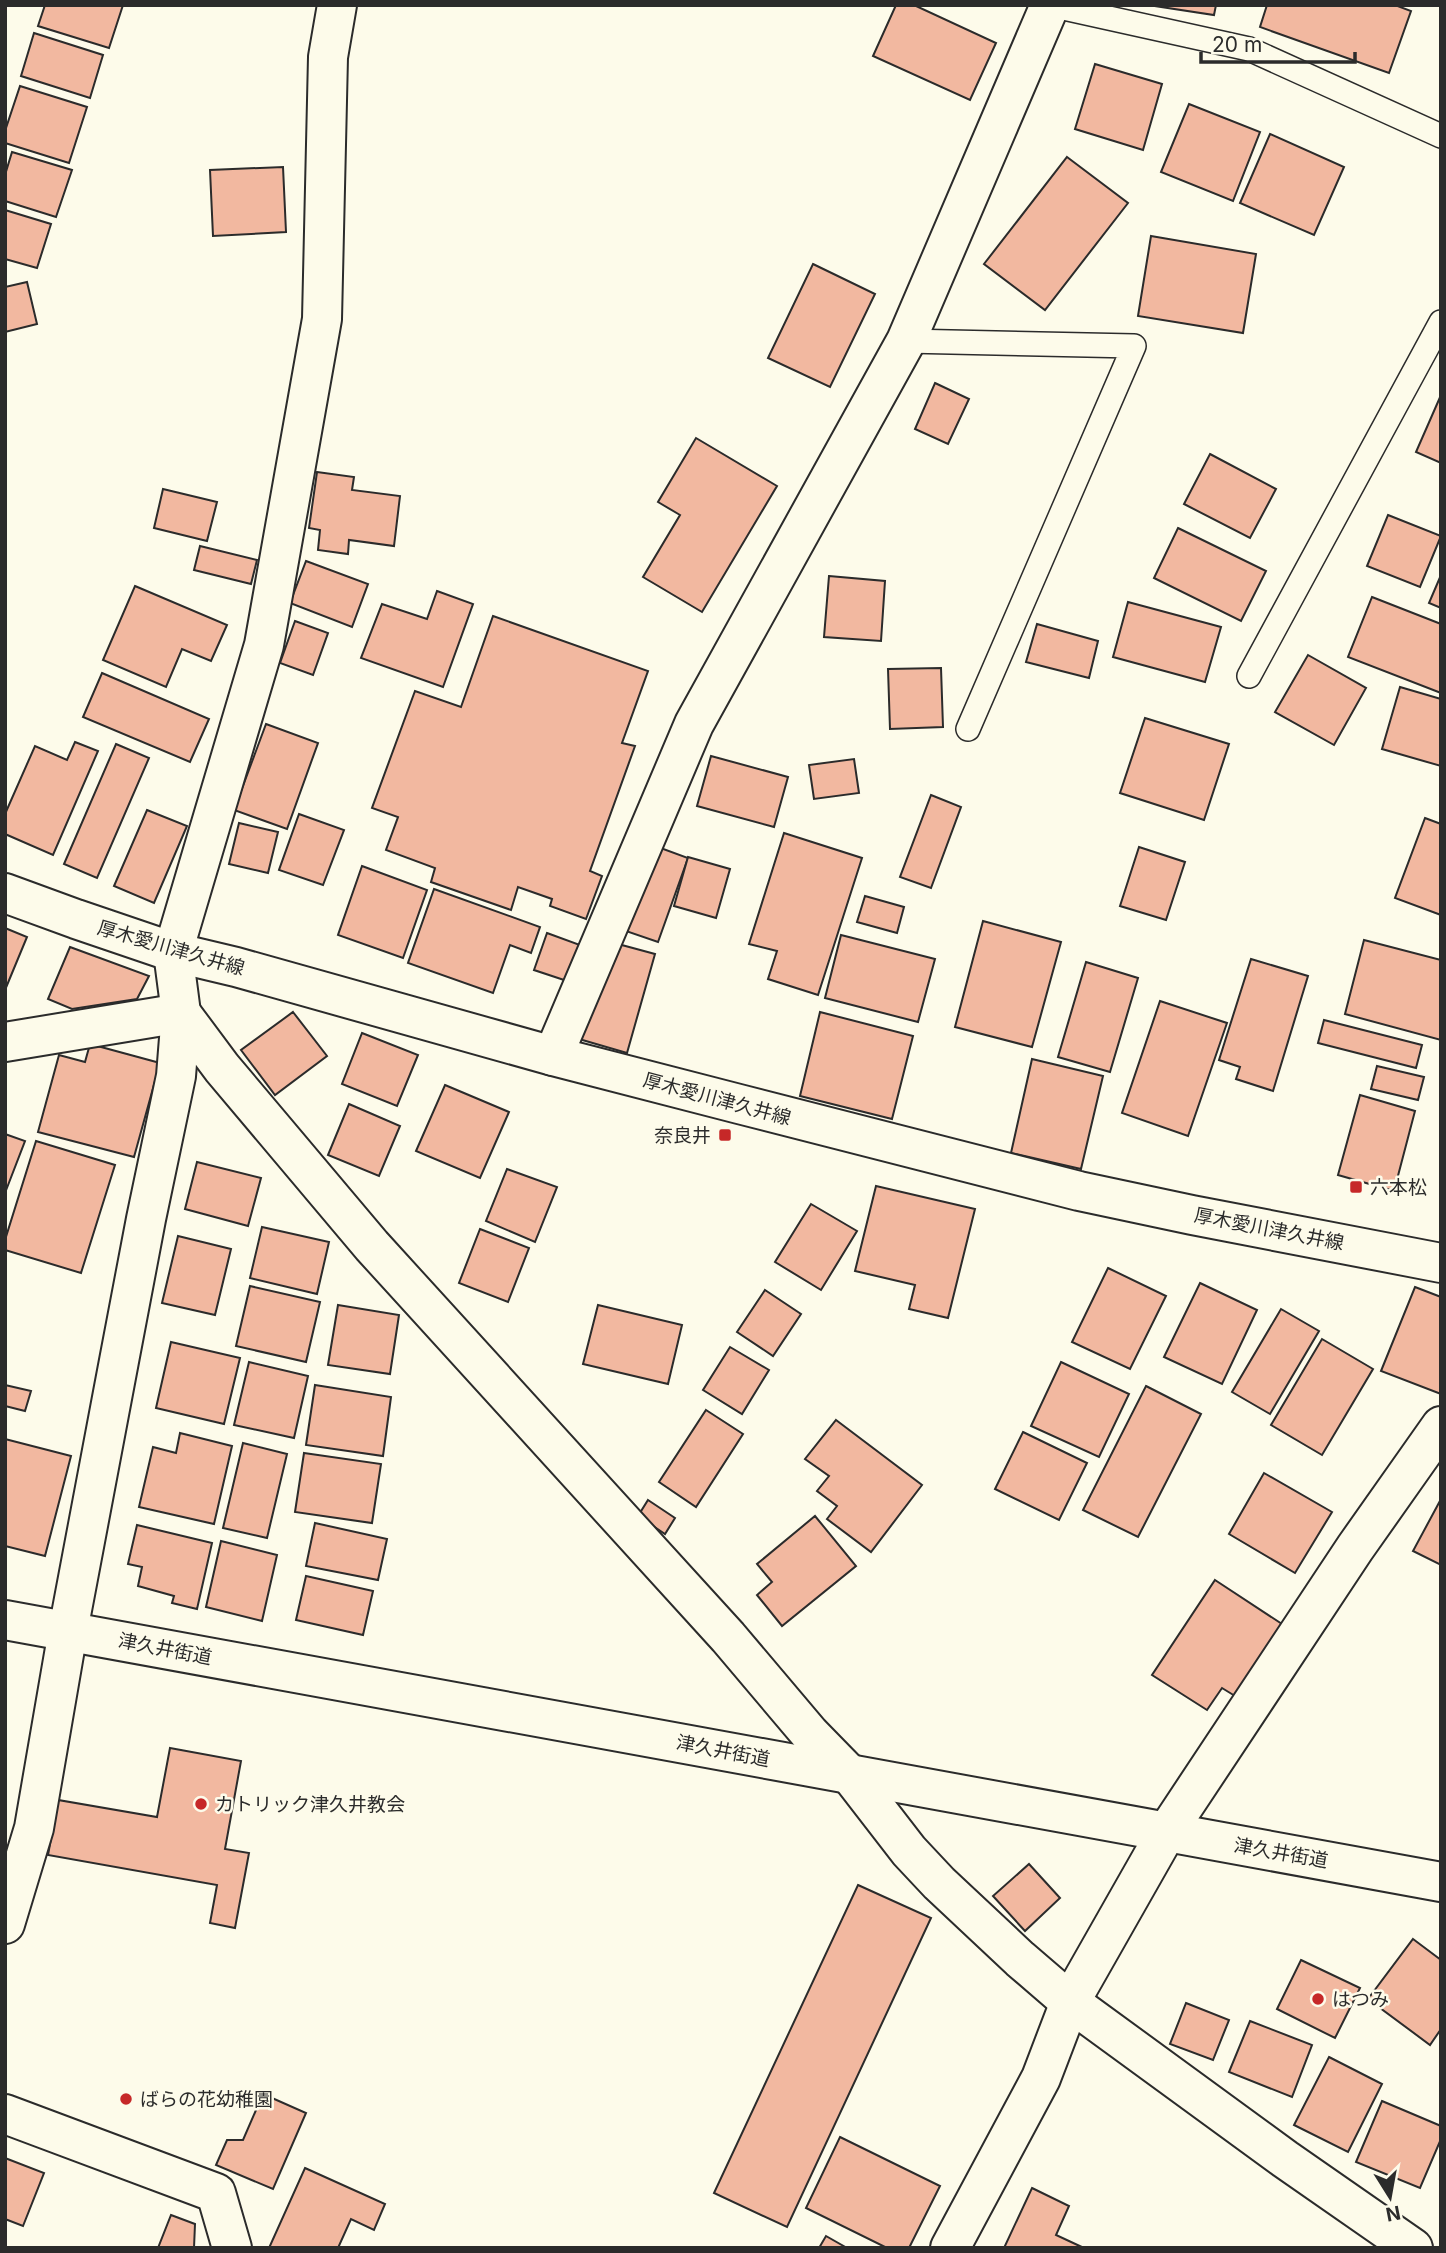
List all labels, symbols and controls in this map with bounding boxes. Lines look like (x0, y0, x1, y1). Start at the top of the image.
scale bar (1201, 21, 1355, 65)
text: 20 m (1212, 32, 1262, 57)
street label: 厚木愛川津久井線 (95, 916, 247, 980)
street label: 厚木愛川津久井線 (641, 1068, 793, 1130)
place label: 奈良井 (654, 1124, 711, 1147)
marker: 奈良井 (717, 1127, 733, 1143)
place label: 六本松 (1370, 1176, 1427, 1199)
marker: 六本松 (1348, 1179, 1364, 1195)
street label: 厚木愛川津久井線 (1192, 1203, 1346, 1255)
street label: 津久井街道 (116, 1629, 214, 1669)
street label: 津久井街道 (674, 1731, 772, 1771)
place label: カトリック津久井教会 (215, 1793, 405, 1816)
marker: カトリック津久井教会 (193, 1796, 209, 1812)
street label: 津久井街道 (1232, 1833, 1330, 1873)
place label: はつみ (1332, 1988, 1389, 2011)
marker: はつみ (1310, 1991, 1326, 2007)
place label: ばらの花幼稚園 (140, 2088, 273, 2111)
marker: ばらの花幼稚園 (118, 2091, 134, 2107)
north arrow (1355, 2162, 1425, 2232)
text: N (1384, 2201, 1402, 2226)

